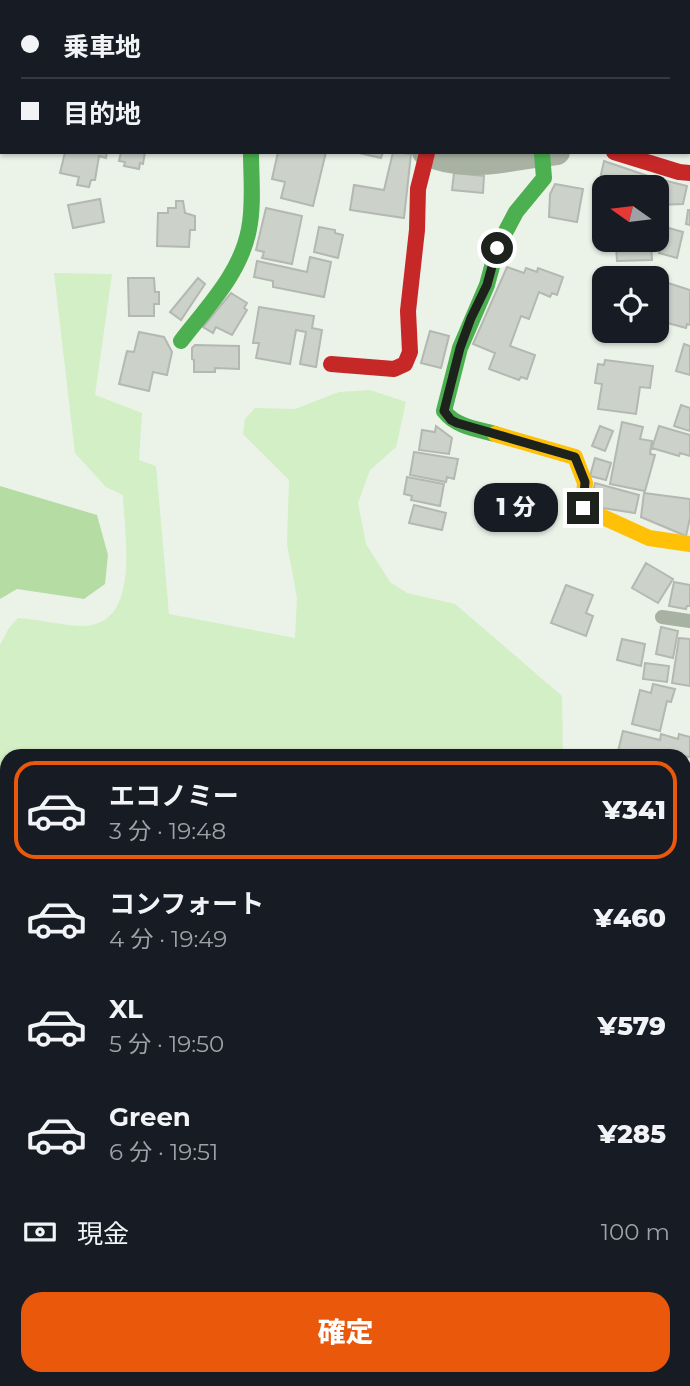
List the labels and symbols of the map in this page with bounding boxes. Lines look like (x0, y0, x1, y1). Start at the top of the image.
north arrow (592, 175, 668, 252)
route start (481, 232, 513, 264)
callout: 1 分 (475, 484, 558, 532)
route end (567, 492, 599, 524)

